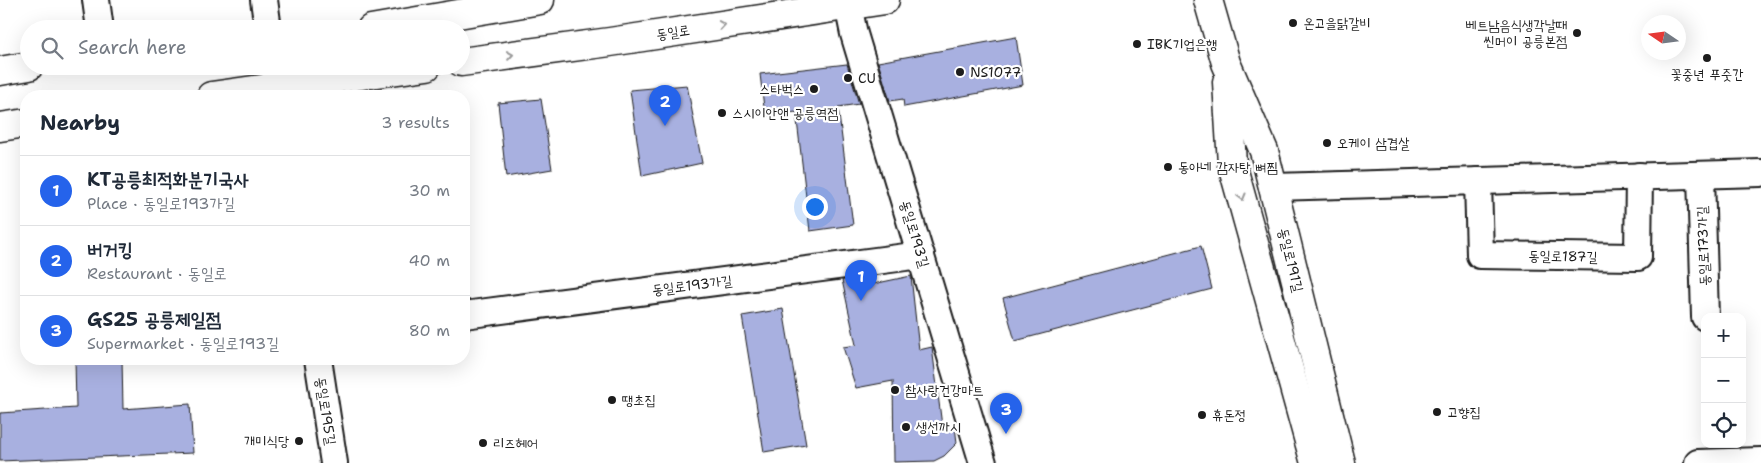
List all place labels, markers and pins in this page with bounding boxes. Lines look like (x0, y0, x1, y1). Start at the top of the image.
place label: 온고을닭갈비 (1303, 14, 1371, 32)
place label: 베트남음식생각날때 씬머이 공릉본점 (1466, 16, 1567, 50)
marker: 온고을닭갈비 (1287, 17, 1299, 29)
marker: 베트남음식생각날때 씬머이 공릉본점 (1571, 27, 1583, 39)
place label: IBK기업은행 (1147, 35, 1217, 53)
marker: IBK기업은행 (1131, 38, 1143, 50)
marker: 꽃중년 푸줏간 (1701, 52, 1713, 64)
place label: NS1077 (970, 63, 1021, 81)
place label: 꽃중년 푸줏간 (1671, 65, 1744, 83)
marker: NS1077 (954, 66, 966, 78)
place label: CU (858, 69, 876, 87)
marker: CU (842, 72, 854, 84)
place label: 스타벅스 (759, 80, 804, 98)
marker: 스타벅스 (808, 83, 820, 95)
pin: 2 (649, 85, 681, 126)
place label: 스시이안앤 공릉역점 (732, 104, 838, 122)
marker: 스시이안앤 공릉역점 (716, 107, 728, 119)
place label: 오케이 삼겹살 (1337, 134, 1410, 152)
marker: 오케이 삼겹살 (1321, 137, 1333, 149)
place label: 동아네 감자탕 뼈찜 (1178, 158, 1278, 176)
marker: 동아네 감자탕 뼈찜 (1162, 161, 1174, 173)
pin: 1 (845, 260, 877, 301)
place label: 참사랑건강마트 (905, 381, 984, 399)
marker: 참사랑건강마트 (889, 384, 901, 396)
place label: 땡초집 (622, 391, 656, 409)
pin: 3 (990, 393, 1022, 434)
marker: 땡초집 (606, 394, 618, 406)
place label: 고향집 (1447, 403, 1481, 421)
place label: 휴돈정 (1212, 406, 1246, 424)
marker: 고향집 (1431, 406, 1443, 418)
marker: 휴돈정 (1196, 409, 1208, 421)
place label: 생선까시 (916, 418, 961, 436)
marker: 생선까시 (900, 421, 912, 433)
place label: 개미식당 (244, 432, 290, 450)
place label: 리즈헤어 (493, 434, 538, 452)
marker: 개미식당 (293, 435, 305, 447)
marker: 리즈헤어 (477, 437, 489, 449)

